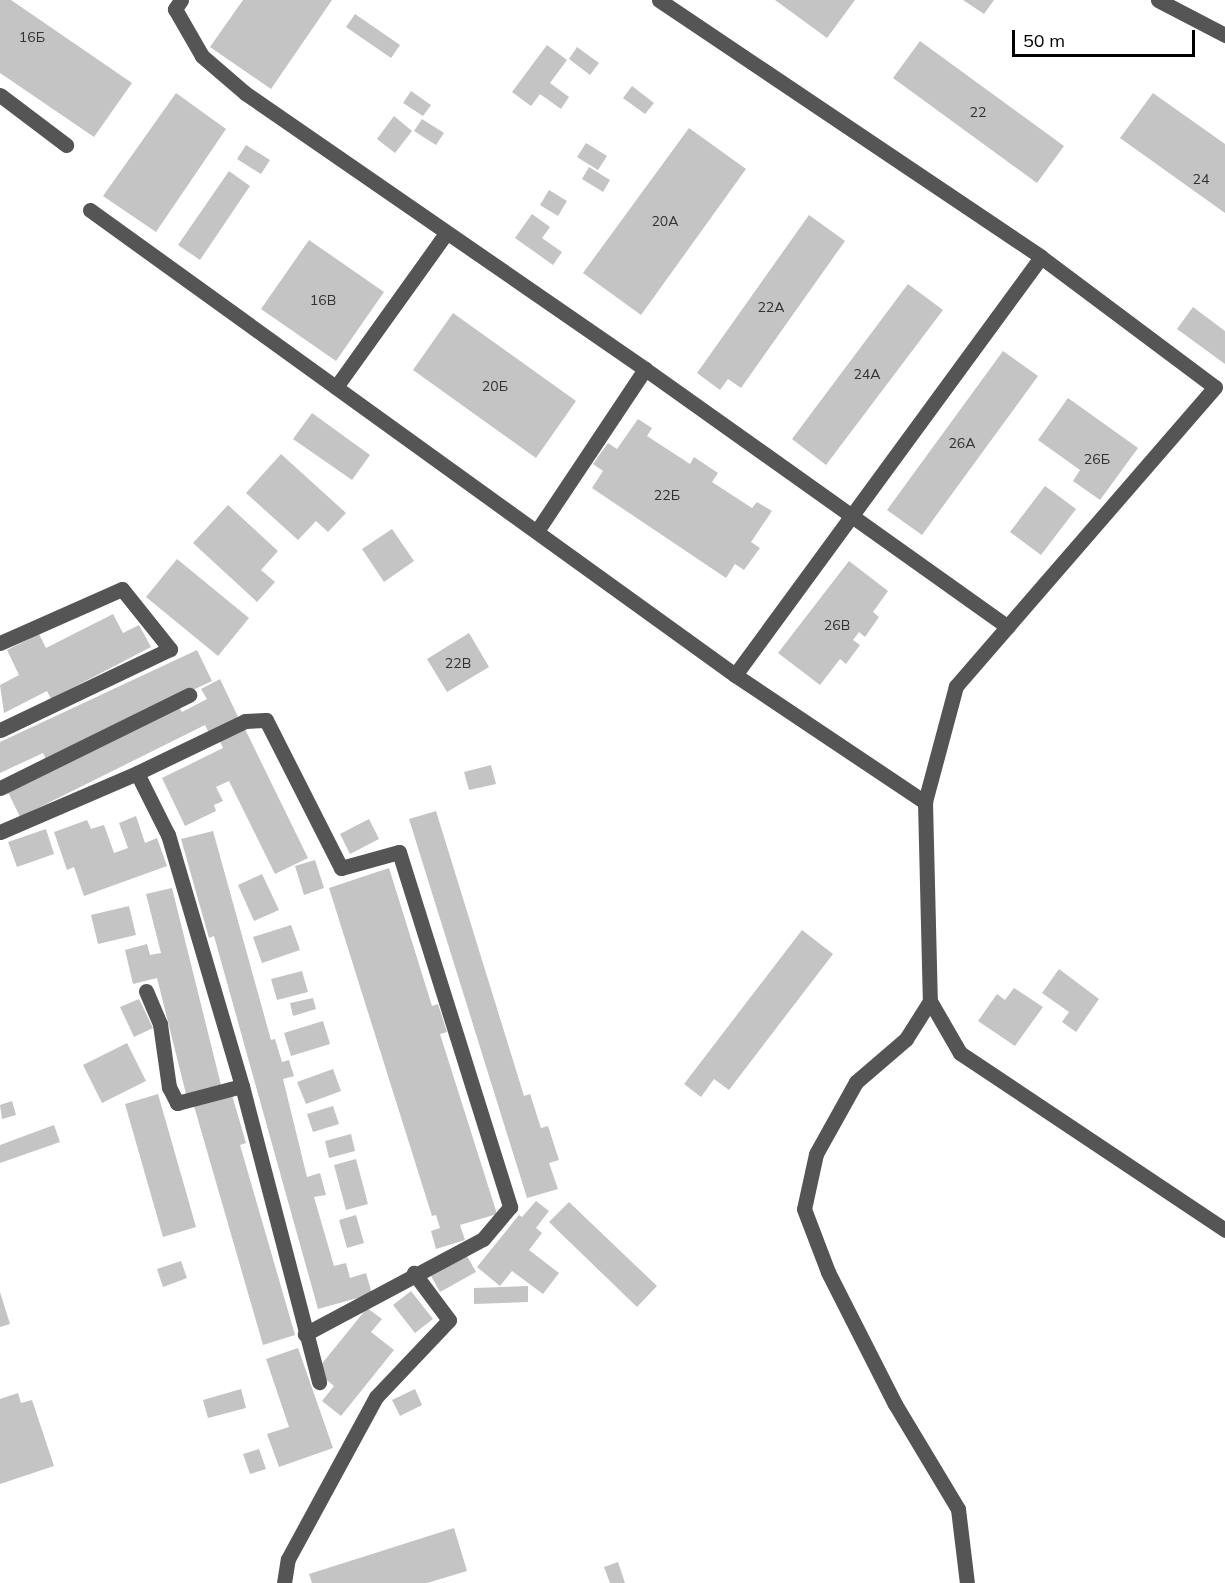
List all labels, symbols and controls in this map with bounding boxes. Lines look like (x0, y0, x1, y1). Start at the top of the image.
scale bar (1015, 18, 1198, 56)
house number: 16Б (19, 29, 45, 45)
text: 50 m (1023, 29, 1065, 52)
house number: 22 (970, 104, 986, 120)
house number: 24 (1193, 171, 1209, 187)
house number: 20А (651, 213, 679, 229)
house number: 16В (310, 292, 336, 308)
house number: 22А (757, 299, 785, 315)
house number: 24А (853, 366, 881, 382)
house number: 20Б (482, 378, 508, 394)
house number: 26А (948, 435, 976, 451)
house number: 26Б (1084, 451, 1110, 467)
house number: 22Б (654, 487, 680, 503)
house number: 26В (824, 617, 850, 633)
house number: 22В (445, 655, 471, 671)

